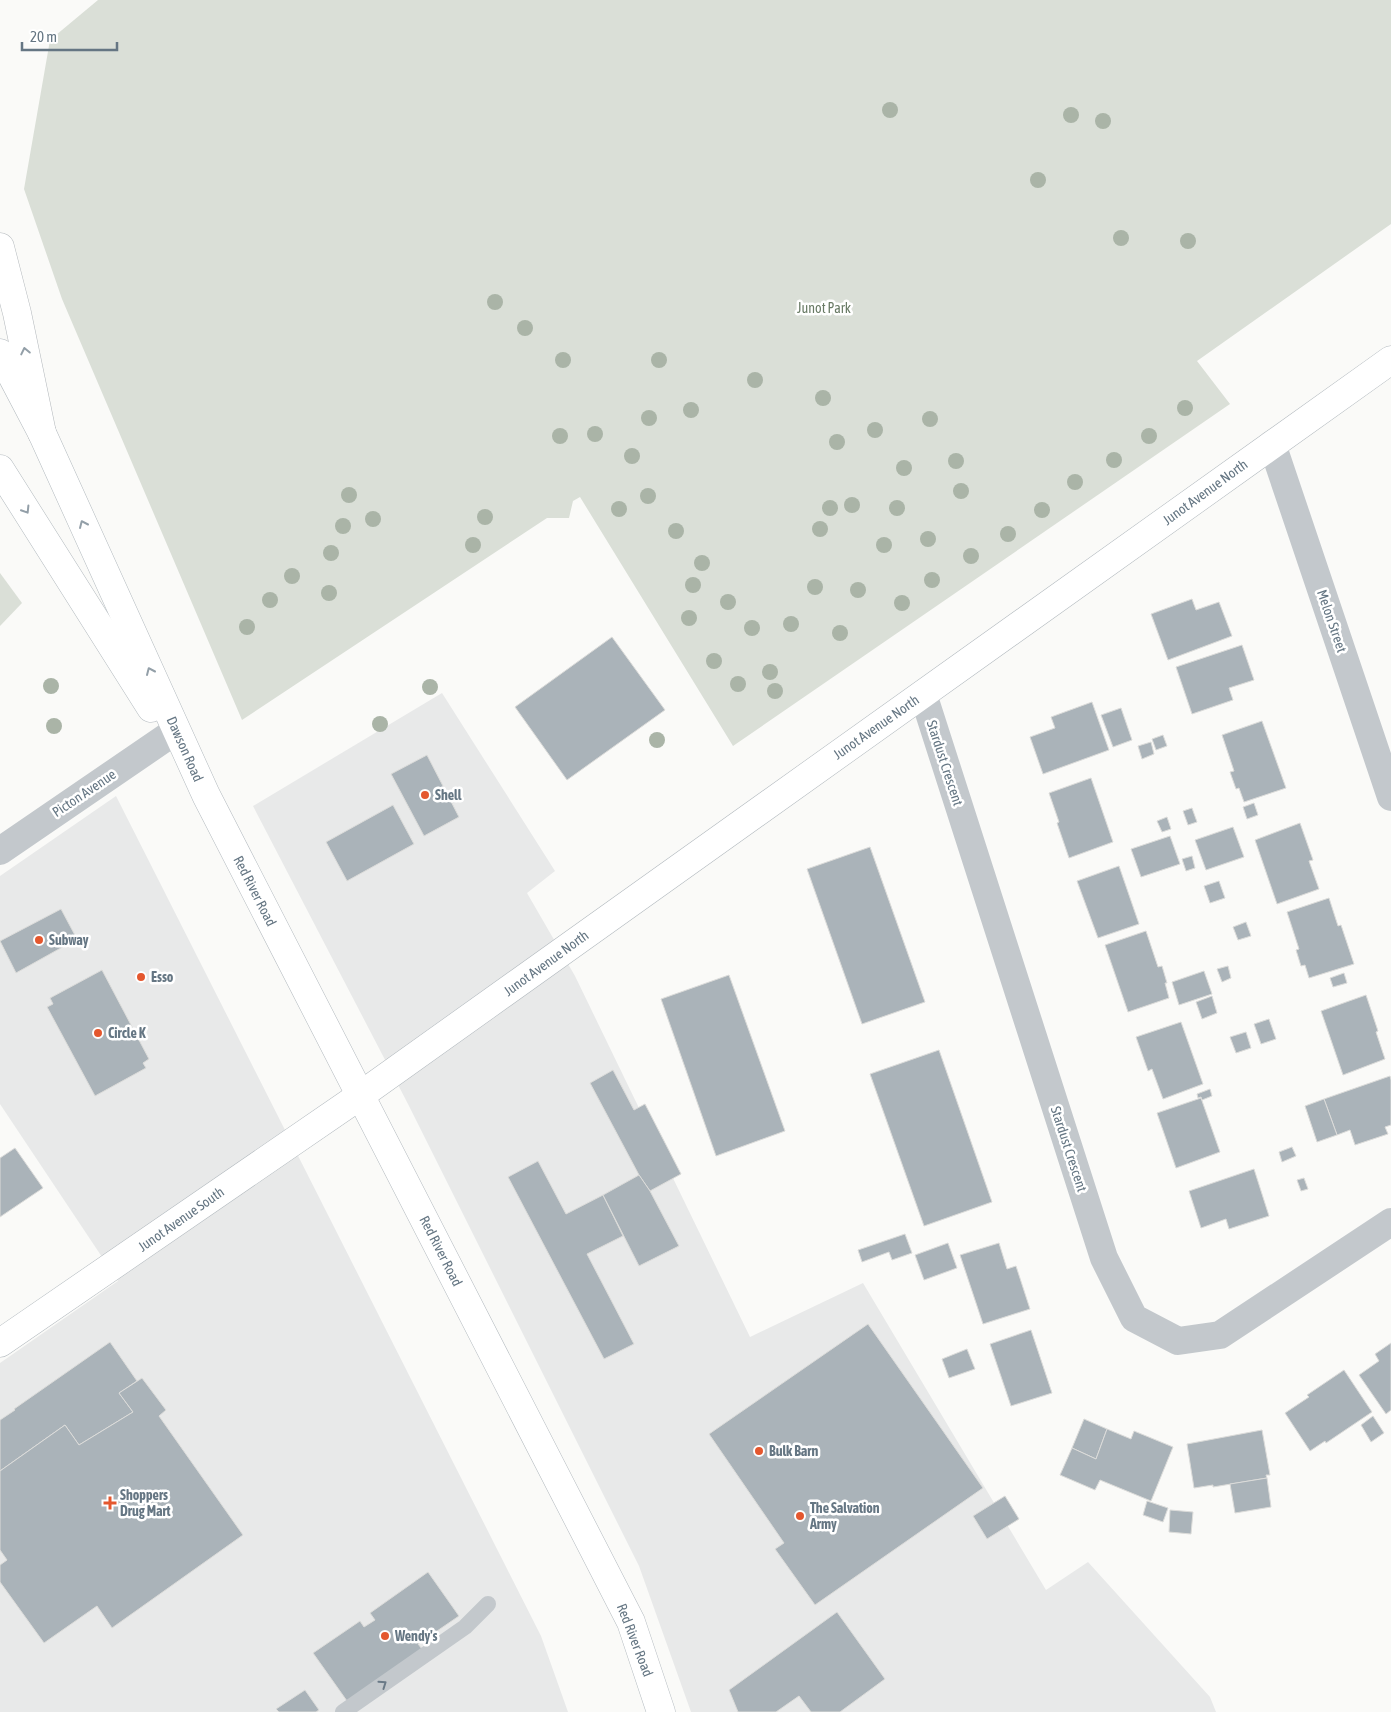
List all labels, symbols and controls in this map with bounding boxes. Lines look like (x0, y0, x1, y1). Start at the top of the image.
scale bar (22, 20, 118, 52)
text: 20 m (30, 28, 57, 45)
park label: Junot Park (797, 300, 851, 316)
one-way arrow (20, 347, 30, 356)
street label: Junot Avenue North (1159, 456, 1251, 528)
one-way arrow (20, 505, 29, 514)
one-way arrow (78, 520, 89, 529)
street label: Melon Street (1314, 588, 1350, 654)
one-way arrow (146, 667, 156, 676)
street label: Junot Avenue North (830, 692, 922, 762)
street label: Dawson Road (164, 714, 206, 784)
street label: Stardust Crescent (924, 718, 966, 808)
street label: Picton Avenue (49, 766, 119, 820)
place label: Shell (435, 787, 462, 803)
marker: Shell (419, 789, 431, 801)
street label: Red River Road (230, 853, 280, 929)
street label: Junot Avenue North (500, 927, 592, 999)
place label: Subway (49, 932, 89, 948)
marker: Subway (33, 934, 45, 946)
place label: Esso (151, 969, 174, 985)
marker: Esso (135, 971, 147, 983)
place label: Circle K (108, 1025, 146, 1041)
marker: Circle K (92, 1027, 104, 1039)
street label: Stardust Crescent (1048, 1104, 1090, 1194)
street label: Junot Avenue South (135, 1183, 227, 1255)
street label: Red River Road (416, 1213, 466, 1289)
place label: Bulk Barn (769, 1443, 818, 1459)
marker: Bulk Barn (753, 1445, 765, 1457)
place label: Shoppers Drug Mart (120, 1487, 171, 1519)
marker: Shoppers Drug Mart (104, 1497, 116, 1509)
place label: The Salvation Army (809, 1500, 880, 1532)
marker: The Salvation Army (794, 1510, 806, 1522)
street label: Red River Road (614, 1601, 656, 1679)
place label: Wendy's (394, 1628, 438, 1644)
marker: Wendy's (379, 1630, 391, 1642)
one-way arrow (377, 1681, 386, 1690)

